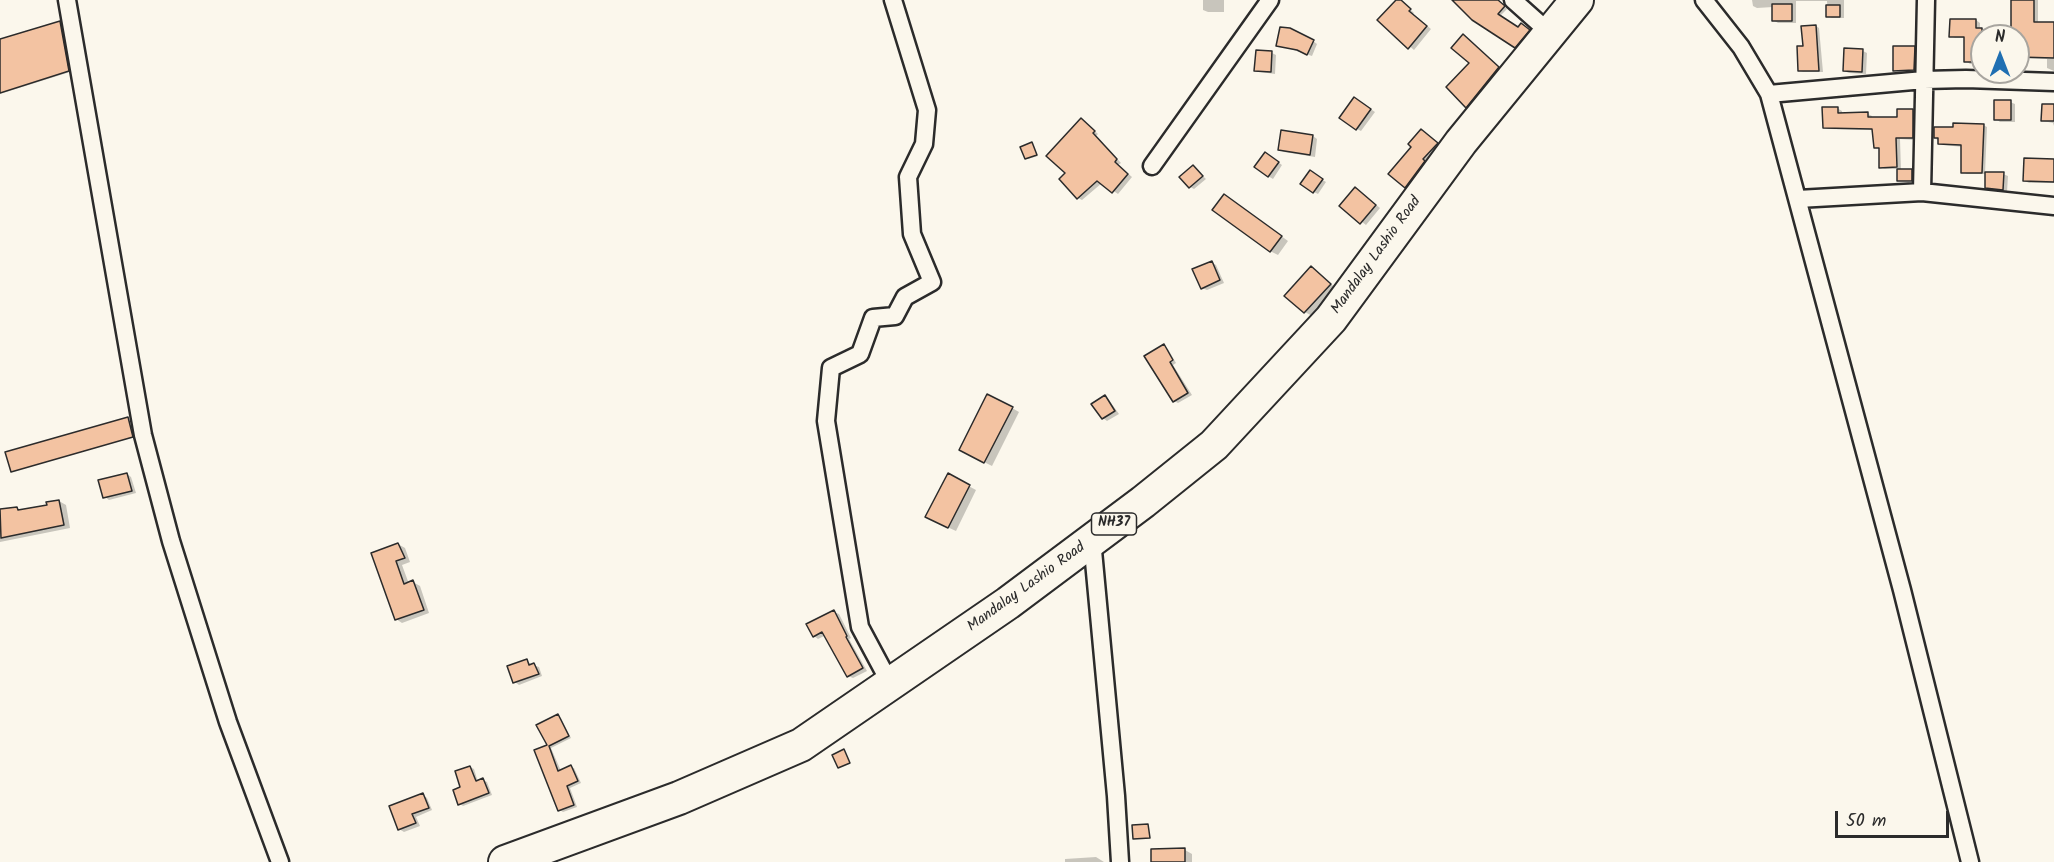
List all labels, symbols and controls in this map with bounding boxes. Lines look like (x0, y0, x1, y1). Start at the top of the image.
north arrow (1970, 24, 2030, 84)
text: N (1995, 25, 2005, 50)
street label: Mandalay Lashio Road (1328, 194, 1426, 318)
road number: NH37 (1092, 513, 1136, 535)
street label: Mandalay Lashio Road (965, 539, 1089, 637)
scale bar (1838, 799, 1952, 837)
text: 50 m (1846, 807, 1886, 836)

